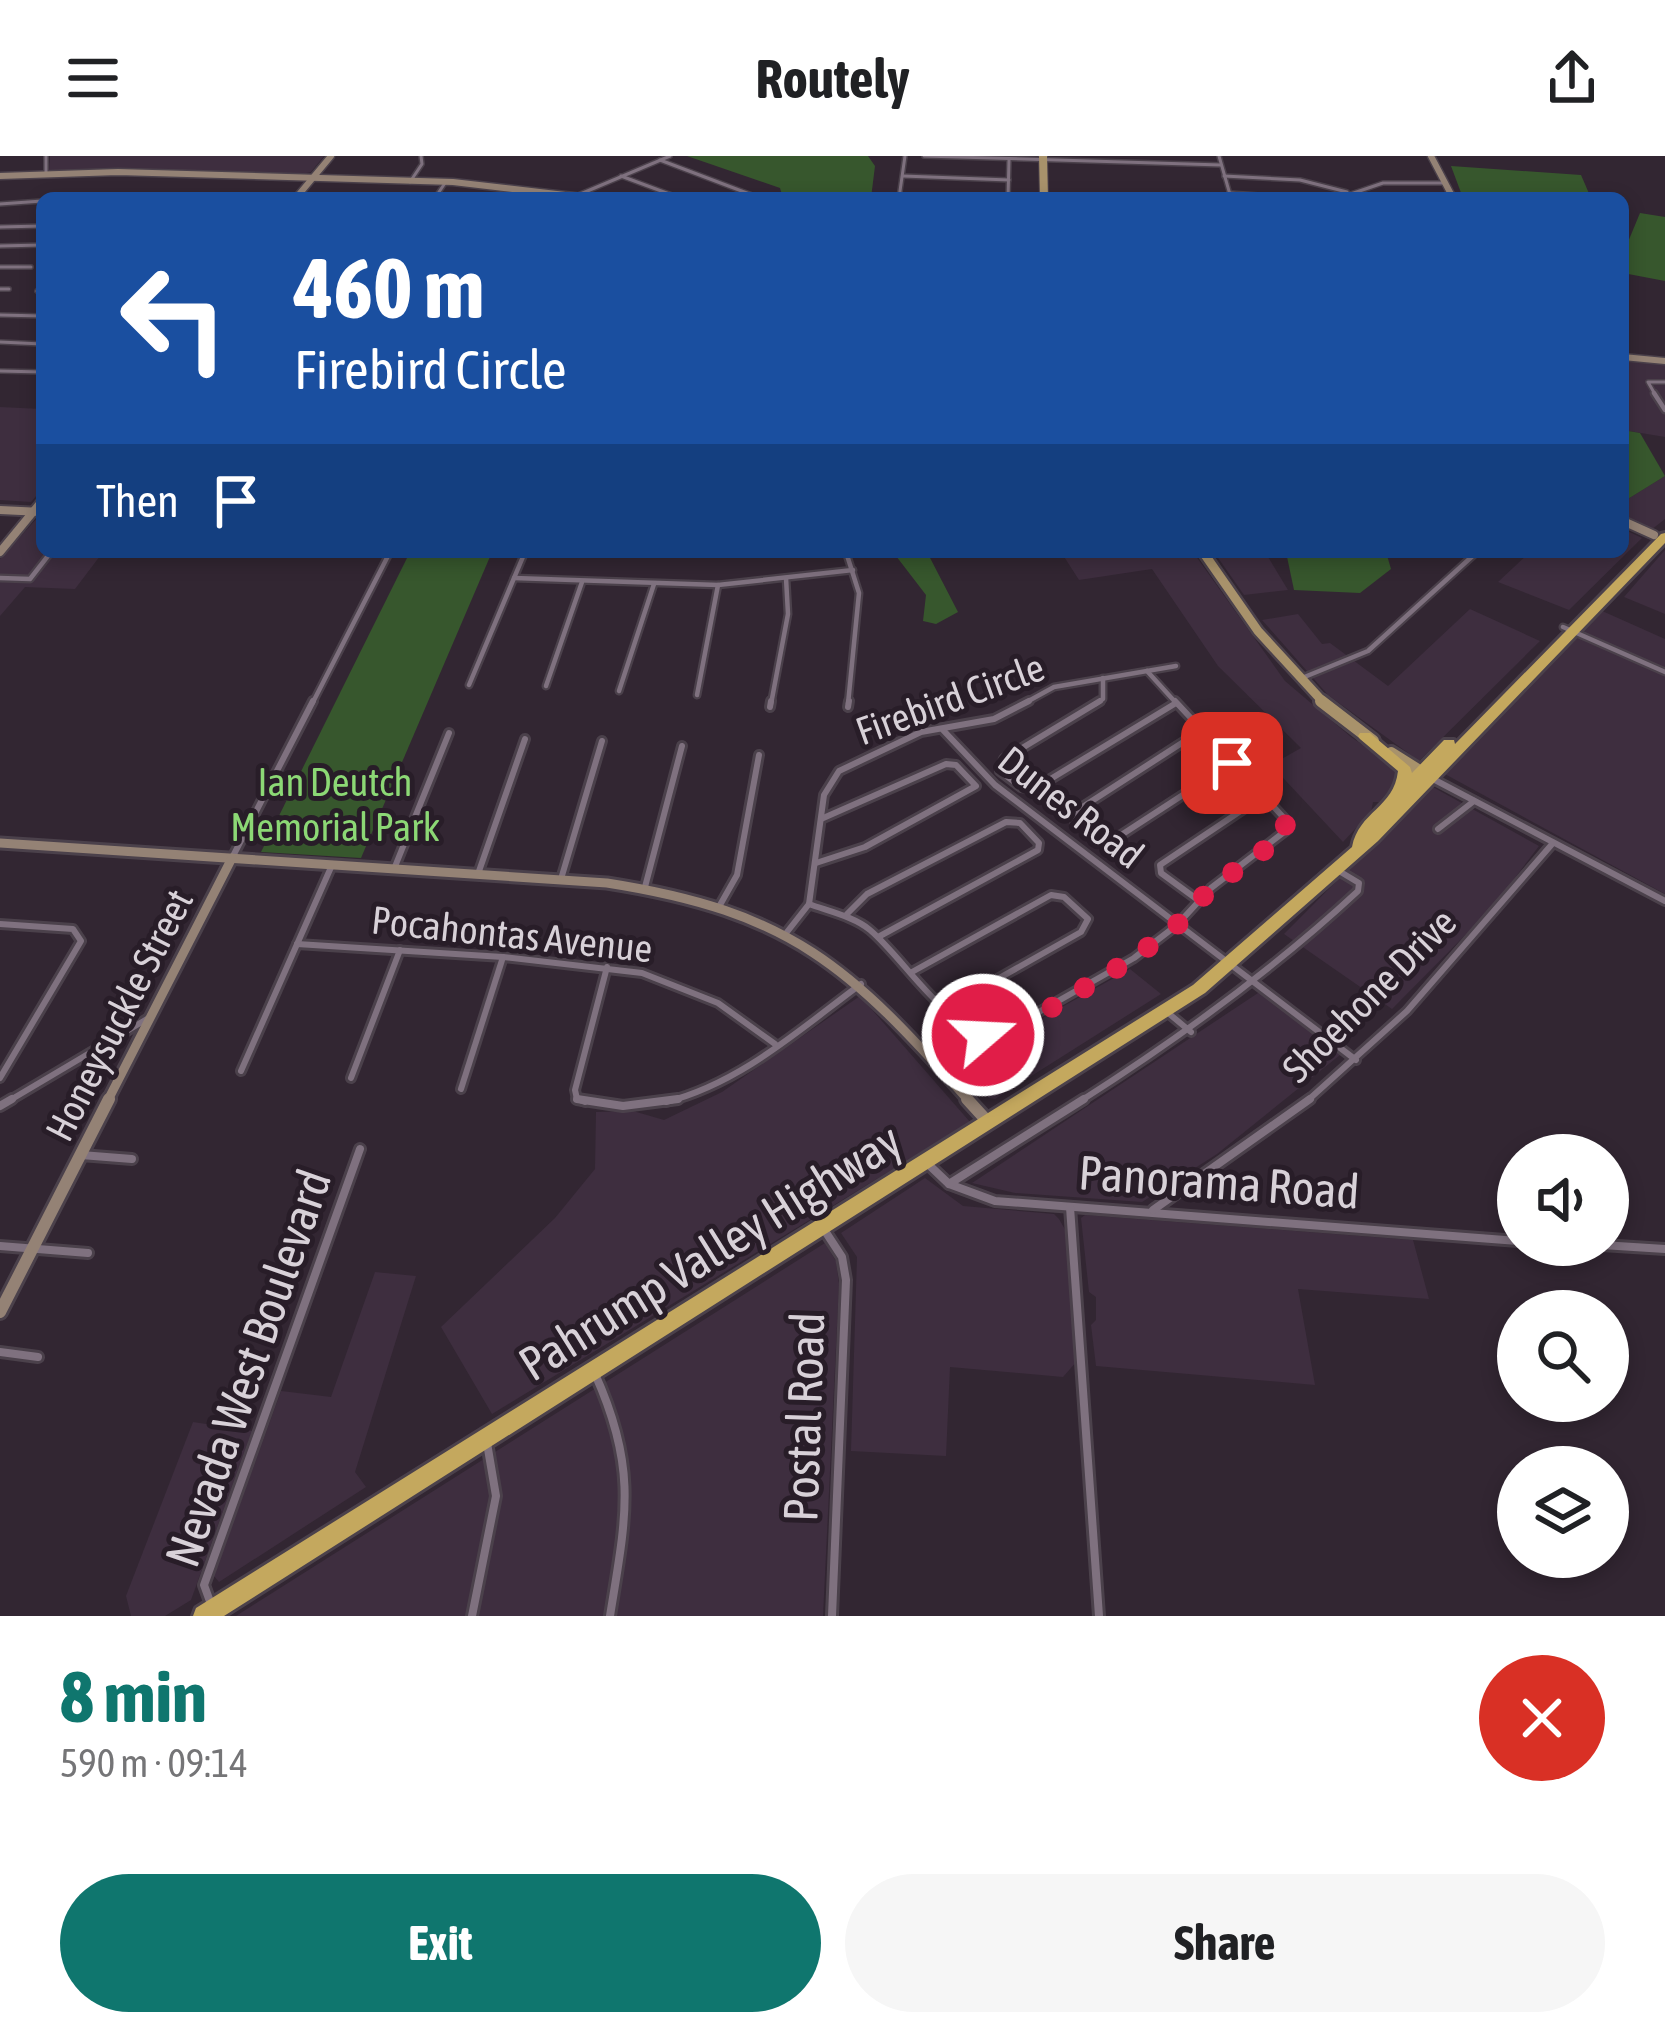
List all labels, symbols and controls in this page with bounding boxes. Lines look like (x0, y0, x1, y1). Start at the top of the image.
icon: menu (60, 45, 126, 111)
icon: share (1539, 45, 1605, 111)
text: Routely (755, 48, 910, 109)
icon: left (96, 240, 252, 396)
text: 460 m (294, 240, 484, 336)
text: Firebird Circle (294, 339, 566, 400)
icon: arrive (203, 468, 269, 534)
text: Then (96, 475, 179, 527)
street label: Firebird Circle (850, 645, 1050, 753)
pin (1181, 712, 1283, 814)
icon: arrive (1199, 730, 1265, 796)
street label: Dunes Road (990, 737, 1152, 877)
park label: Ian Deutch Memorial Park (230, 760, 440, 849)
street label: Honeysuckle Street (37, 882, 201, 1148)
street label: Pocahontas Avenue (369, 897, 655, 971)
street label: Shoehone Drive (1273, 899, 1465, 1091)
position arrow (920, 972, 1046, 1098)
street label: Pahrump Valley Highway (509, 1112, 911, 1391)
map controls (1497, 1134, 1629, 1578)
button: sound (1497, 1134, 1629, 1266)
street label: Panorama Road (1077, 1144, 1361, 1219)
street label: Nevada West Boulevard (154, 1162, 341, 1573)
button: search (1497, 1290, 1629, 1422)
street label: Postal Road (772, 1311, 835, 1523)
button: layers (1497, 1446, 1629, 1578)
text: 8 min (60, 1655, 207, 1737)
button: close (1479, 1655, 1605, 1781)
text: 590 m · 09:14 (60, 1741, 248, 1785)
button: Exit (60, 1874, 821, 2012)
button: Share (845, 1874, 1605, 2012)

